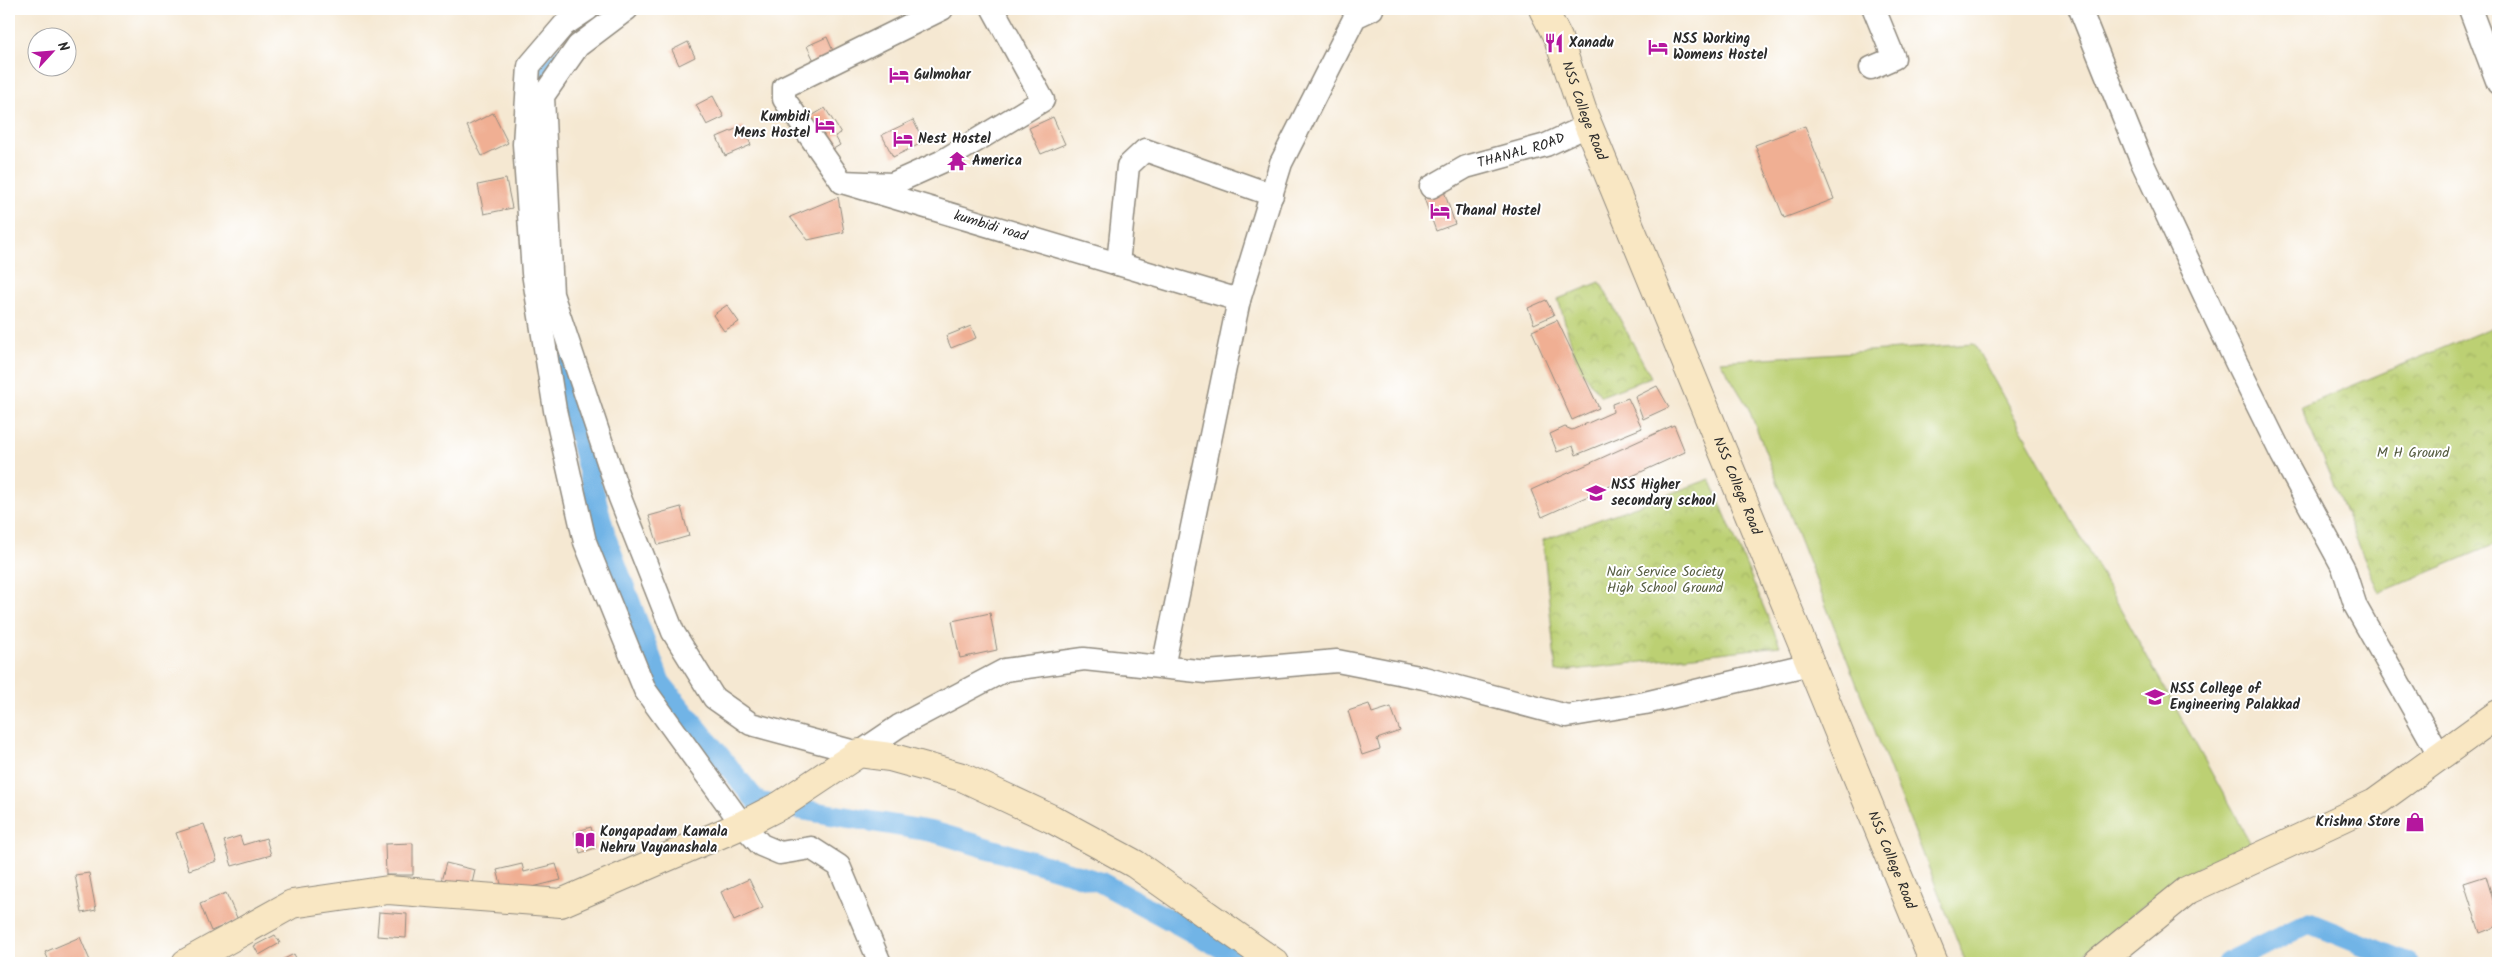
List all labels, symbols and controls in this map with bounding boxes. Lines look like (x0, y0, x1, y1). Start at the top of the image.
north arrow (28, 28, 78, 78)
place label: NSS Working Womens Hostel (1673, 28, 1768, 66)
restaurant icon: Xanadu (1543, 32, 1565, 54)
place label: Xanadu (1568, 32, 1614, 54)
hotel icon: NSS Working Womens Hostel (1647, 36, 1669, 58)
text: N (51, 38, 75, 56)
street label: NSS College Road (1556, 58, 1613, 165)
hotel icon: Gulmohar (888, 64, 910, 86)
place label: Gulmohar (914, 64, 972, 86)
place label: Kumbidi Mens Hostel (734, 106, 810, 144)
hotel icon: Kumbidi Mens Hostel (814, 114, 836, 136)
street label: THANAL ROAD (1475, 127, 1569, 174)
hotel icon: Nest Hostel (892, 128, 914, 150)
place label: Nest Hostel (918, 128, 991, 150)
temple icon: America (946, 150, 968, 172)
place label: America (972, 150, 1022, 172)
hotel icon: Thanal Hostel (1429, 200, 1451, 222)
place label: Thanal Hostel (1455, 200, 1541, 222)
street label: kumbidi road (951, 205, 1031, 248)
street label: NSS College Road (1707, 433, 1768, 539)
park label: M H Ground (2377, 442, 2450, 464)
place label: NSS Higher secondary school (1611, 474, 1716, 512)
school or university icon: NSS Higher secondary school (1585, 482, 1607, 504)
park label: Nair Service Society High School Ground (1607, 561, 1724, 599)
place label: NSS College of Engineering Palakkad (2170, 678, 2300, 716)
school or university icon: NSS College of Engineering Palakkad (2144, 686, 2166, 708)
street label: NSS College Road (1861, 808, 1922, 914)
place label: Krishna Store (2316, 811, 2400, 833)
shop icon: Krishna Store (2404, 811, 2426, 833)
place label: Kongapadam Kamala Nehru Vayanashala (600, 821, 728, 859)
library icon: Kongapadam Kamala Nehru Vayanashala (574, 829, 596, 851)

